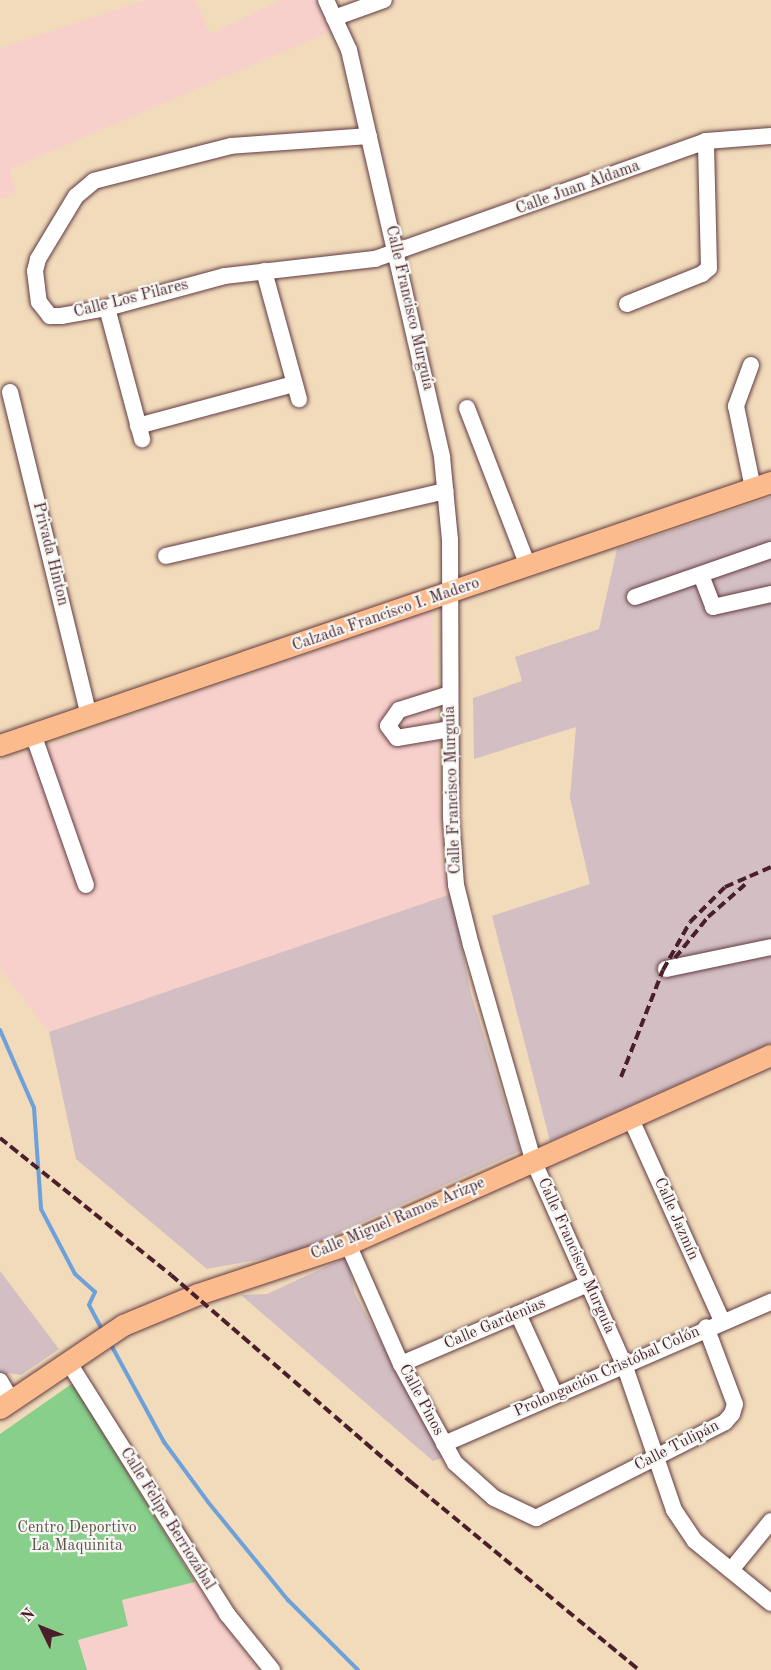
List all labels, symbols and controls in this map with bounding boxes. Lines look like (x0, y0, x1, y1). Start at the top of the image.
street label: Calle Juan Aldama (513, 157, 643, 219)
street label: Calle Francisco Murguía (381, 224, 437, 392)
street label: Calle Los Pilares (72, 275, 190, 323)
street label: Privada Hinton (28, 500, 72, 608)
street label: Calzada Francisco I. Madero (290, 574, 482, 656)
street label: Calle Francisco Murguía (440, 705, 466, 875)
street label: Calle Miguel Ramos Arizpe (308, 1174, 488, 1264)
street label: Calle Francisco Murguía (533, 1175, 619, 1337)
street label: Calle Jazmín (649, 1175, 703, 1263)
street label: Calle Gardenias (441, 1294, 549, 1354)
street label: Prolongación Cristóbal Colón (511, 1322, 703, 1422)
street label: Calle Pinos (394, 1361, 448, 1439)
street label: Calle Tulipán (631, 1416, 723, 1476)
street label: Calle Felipe Berriozábal (115, 1444, 219, 1594)
park label: Centro Deportivo La Maquinita (17, 1518, 137, 1556)
north arrow (12, 1598, 72, 1658)
text: N (19, 1606, 39, 1626)

